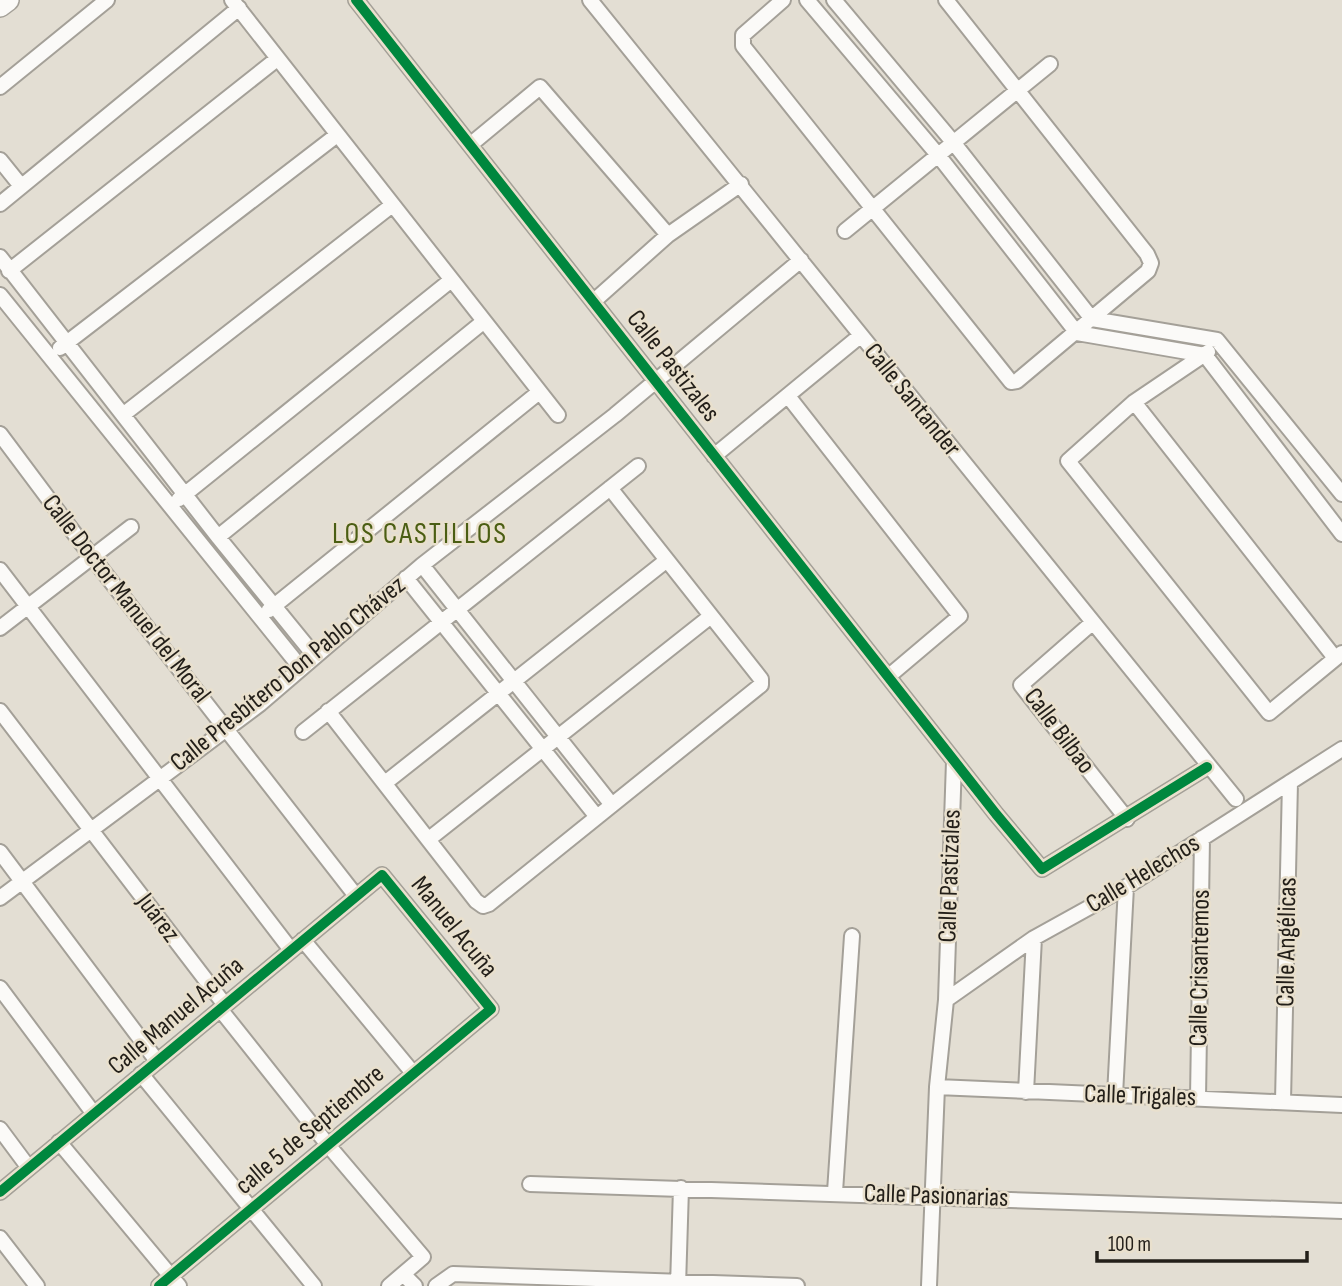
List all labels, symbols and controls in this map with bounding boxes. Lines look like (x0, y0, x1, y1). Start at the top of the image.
street label: Calle Pastizales (620, 304, 726, 428)
street label: Calle Santander (857, 337, 967, 463)
street label: Calle Doctor Manuel del Moral (35, 489, 217, 709)
district label: LOS CASTILLOS (332, 516, 508, 552)
street label: Calle Presbítero Don Pablo Chávez (164, 570, 412, 778)
street label: Calle Bilbao (1017, 682, 1101, 780)
street label: Calle Pastizales (932, 809, 968, 943)
street label: Calle Helechos (1081, 828, 1205, 920)
street label: Manuel Acuña (404, 870, 504, 984)
street label: Calle Angélicas (1270, 877, 1304, 1007)
street label: Juárez (129, 887, 186, 949)
street label: Calle Crisantemos (1183, 889, 1217, 1047)
street label: Calle Manuel Acuña (102, 950, 250, 1082)
street label: calle 5 de Septiembre (229, 1059, 391, 1201)
street label: Calle Trigales (1083, 1079, 1197, 1113)
street label: Calle Pasionarias (863, 1178, 1009, 1214)
scale bar (1097, 1220, 1307, 1264)
text: 100 m (1108, 1232, 1151, 1257)

